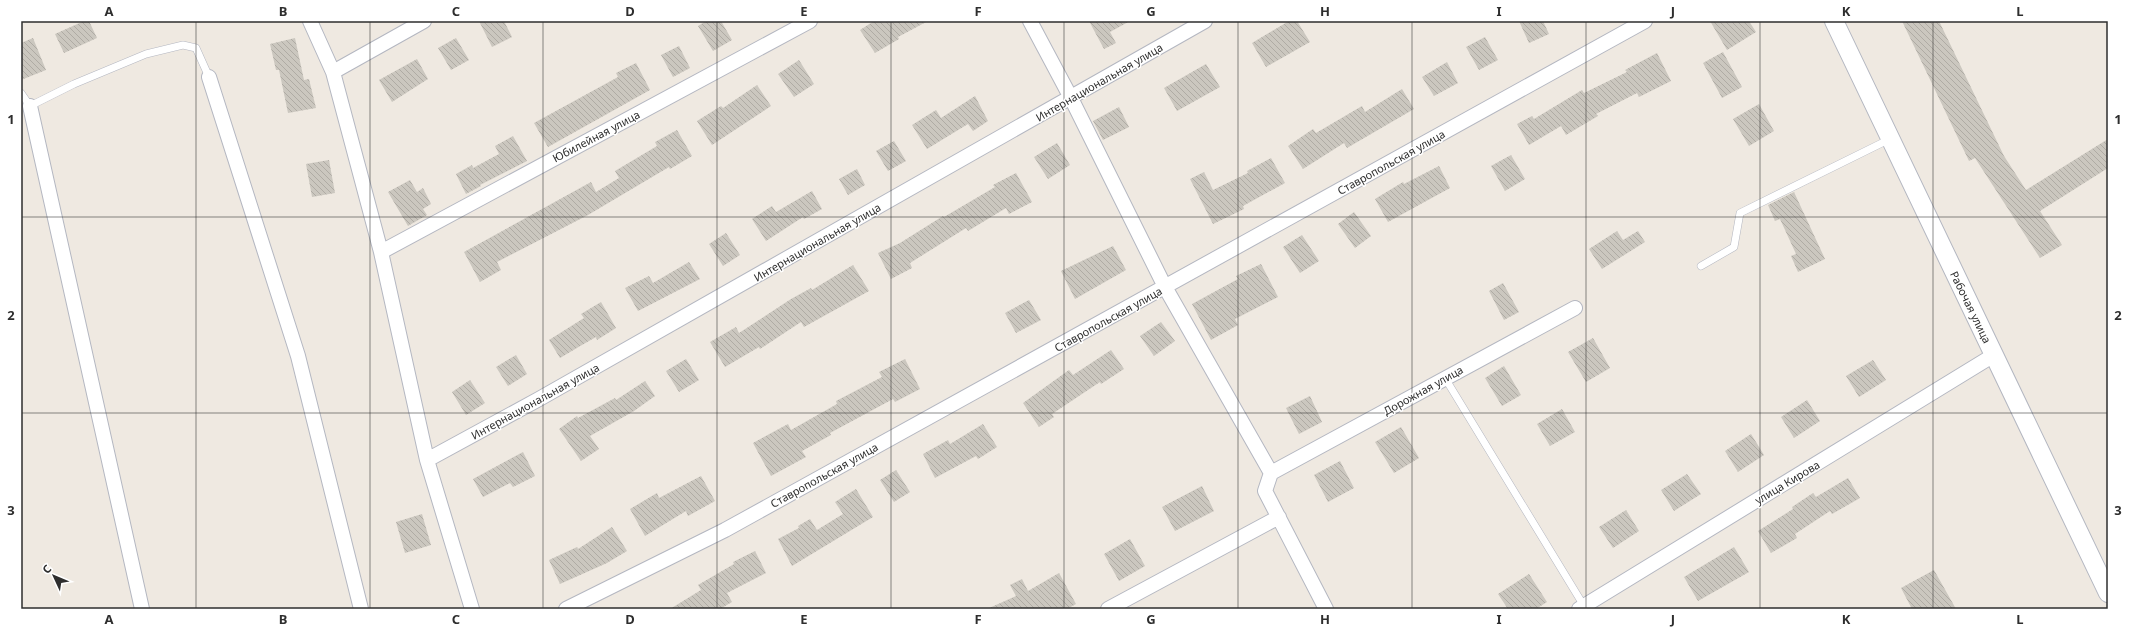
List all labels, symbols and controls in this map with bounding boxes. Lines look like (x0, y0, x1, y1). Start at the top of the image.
text: A (105, 2, 114, 20)
text: B (279, 2, 287, 20)
text: C (452, 2, 460, 20)
text: D (625, 2, 635, 20)
text: E (800, 2, 808, 20)
text: F (974, 2, 982, 20)
text: G (1146, 2, 1156, 20)
text: H (1320, 2, 1330, 20)
text: I (1496, 2, 1502, 20)
text: J (1670, 2, 1675, 20)
text: K (1842, 2, 1851, 20)
text: L (2016, 2, 2024, 20)
street label: Интернациональная улица (1033, 39, 1165, 125)
street label: Юбилейная улица (550, 107, 642, 165)
text: 1 (7, 110, 15, 128)
text: 1 (2114, 110, 2122, 128)
street label: Ставропольская улица (1334, 126, 1448, 198)
street label: Интернациональная улица (751, 199, 883, 285)
street label: Рабочая улица (1947, 268, 1995, 346)
street label: Ставропольская улица (1051, 283, 1165, 355)
text: 2 (7, 306, 15, 324)
text: 2 (2114, 306, 2122, 324)
street label: Интернациональная улица (468, 359, 602, 443)
street label: Дорожная улица (1380, 362, 1466, 418)
street label: Ставропольская улица (767, 439, 881, 511)
street label: улица Кирова (1752, 457, 1822, 507)
text: 3 (7, 501, 15, 519)
text: 3 (2114, 501, 2122, 519)
north arrow (34, 556, 74, 596)
text: С (39, 561, 54, 576)
text: A (105, 610, 114, 628)
text: B (279, 610, 287, 628)
text: C (452, 610, 460, 628)
text: D (625, 610, 635, 628)
text: E (800, 610, 808, 628)
text: F (974, 610, 982, 628)
text: G (1146, 610, 1156, 628)
text: H (1320, 610, 1330, 628)
text: I (1496, 610, 1502, 628)
text: J (1670, 610, 1675, 628)
text: K (1842, 610, 1851, 628)
text: L (2016, 610, 2024, 628)

